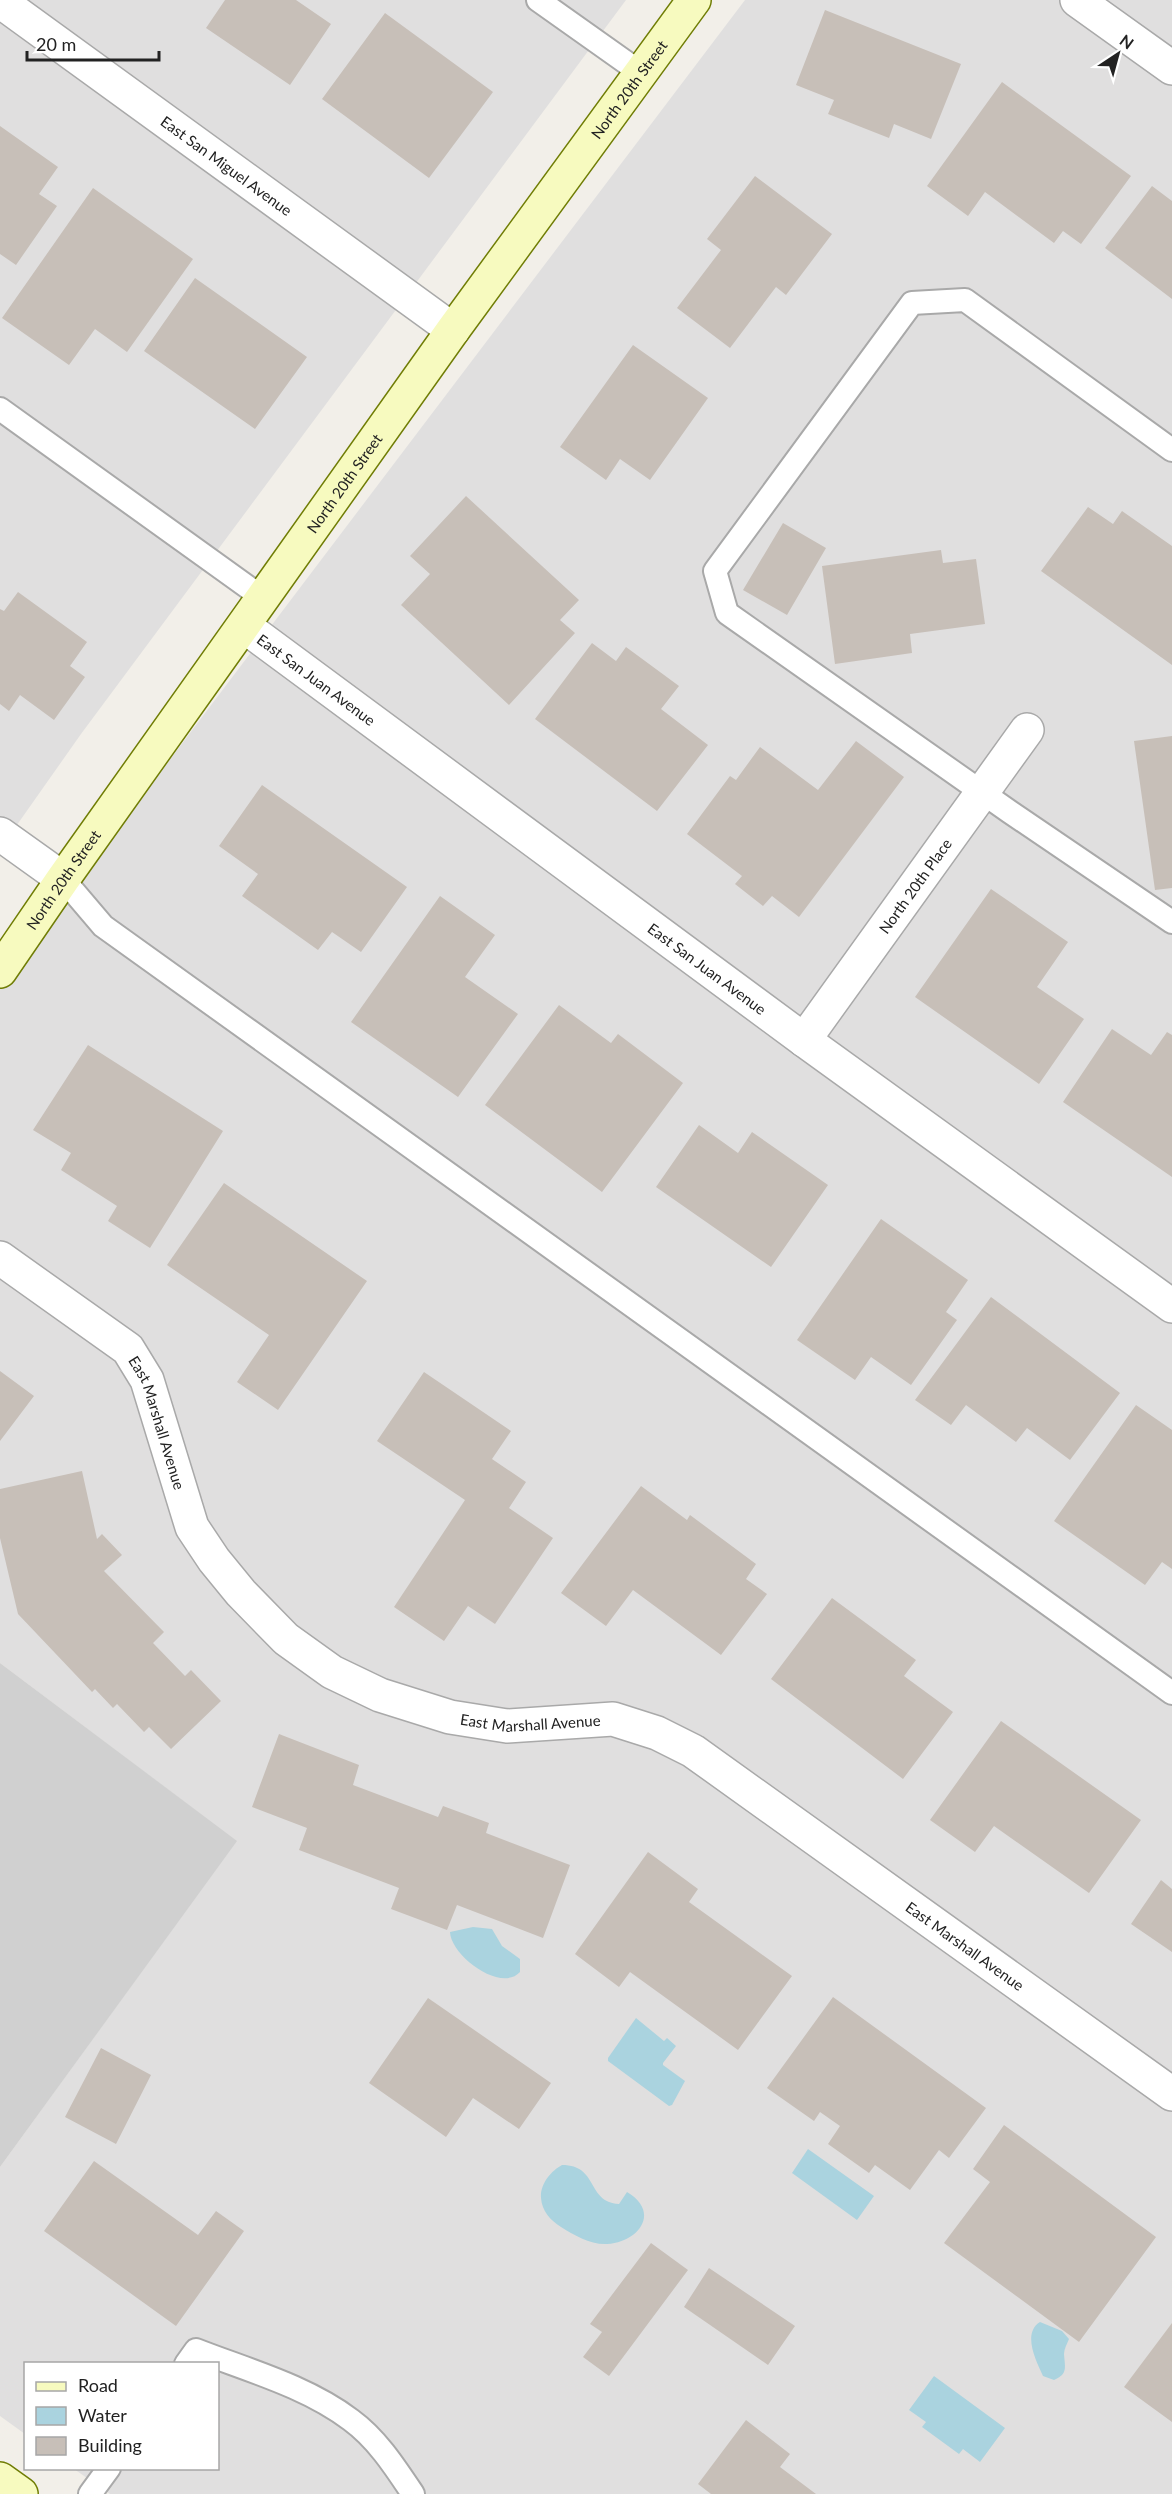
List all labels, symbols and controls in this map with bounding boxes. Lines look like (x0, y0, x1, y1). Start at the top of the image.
scale bar (27, 24, 159, 62)
north arrow (1088, 24, 1148, 84)
text: N (1117, 30, 1138, 53)
text: 20 m (36, 33, 76, 55)
street label: North 20th Street (587, 36, 671, 142)
street label: East San Miguel Avenue (157, 112, 296, 219)
street label: North 20th Street (303, 430, 386, 536)
street label: East San Juan Avenue (254, 630, 379, 729)
street label: North 20th Street (22, 826, 104, 933)
street label: North 20th Place (875, 835, 955, 937)
street label: East San Juan Avenue (645, 919, 770, 1018)
street label: East Marshall Avenue (125, 1352, 189, 1492)
street label: East Marshall Avenue (459, 1710, 601, 1735)
street label: East Marshall Avenue (903, 1898, 1028, 1994)
legend (24, 2362, 219, 2470)
text: Road (78, 2374, 118, 2396)
text: Water (78, 2404, 127, 2426)
text: Building (78, 2434, 142, 2456)

